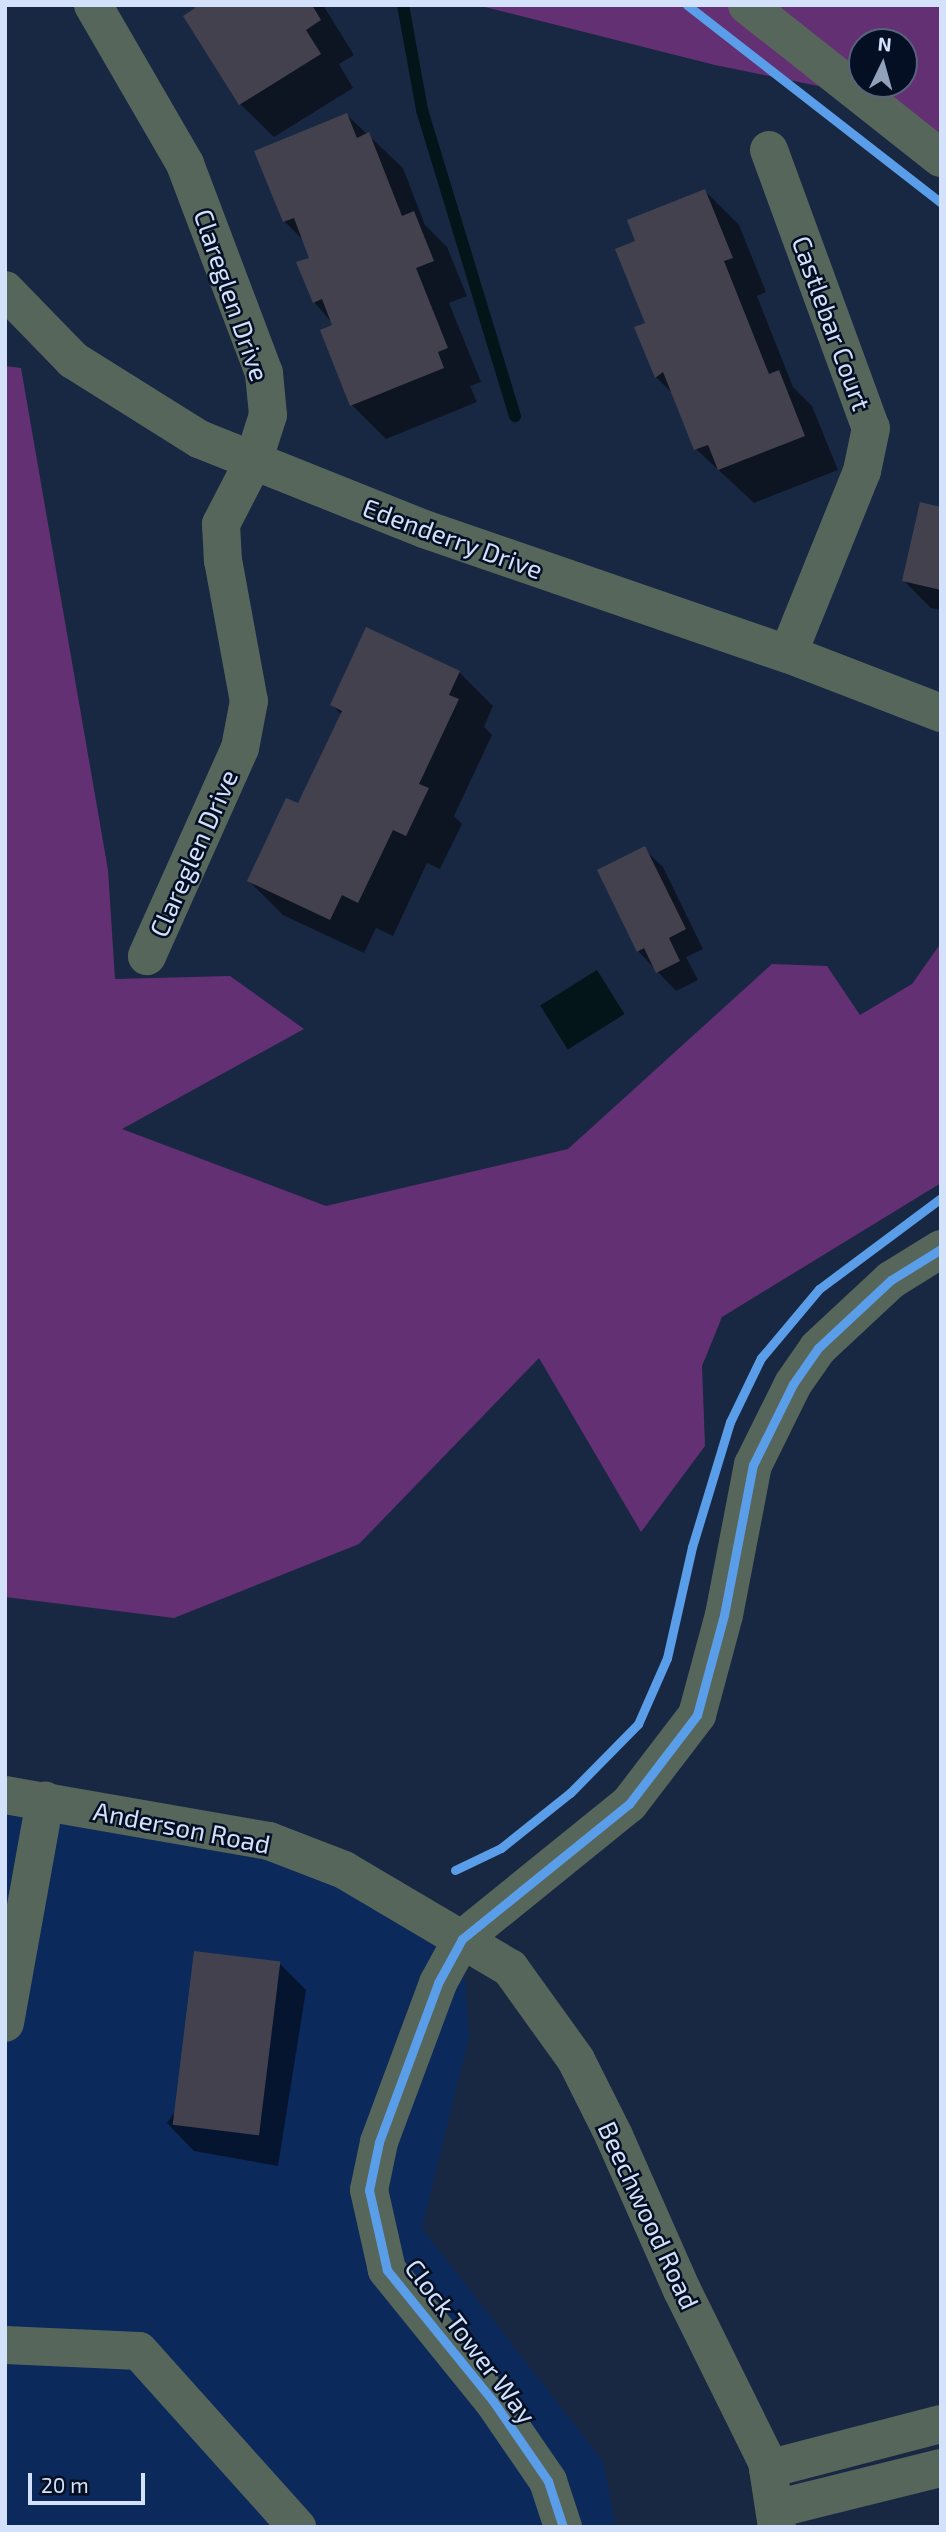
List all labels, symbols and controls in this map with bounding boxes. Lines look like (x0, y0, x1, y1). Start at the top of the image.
north arrow (848, 28, 918, 98)
text: N (877, 32, 893, 56)
street label: Clareglen Drive (188, 205, 276, 385)
street label: Castlebar Court (786, 231, 878, 415)
street label: Edenderry Drive (359, 491, 547, 585)
street label: Clareglen Drive (142, 765, 244, 941)
street label: Anderson Road (91, 1795, 273, 1859)
street label: Beechwood Road (592, 2116, 706, 2314)
street label: Clock Tower Way (398, 2252, 544, 2430)
scale bar (32, 2458, 149, 2502)
text: 20 m (41, 2472, 89, 2497)

